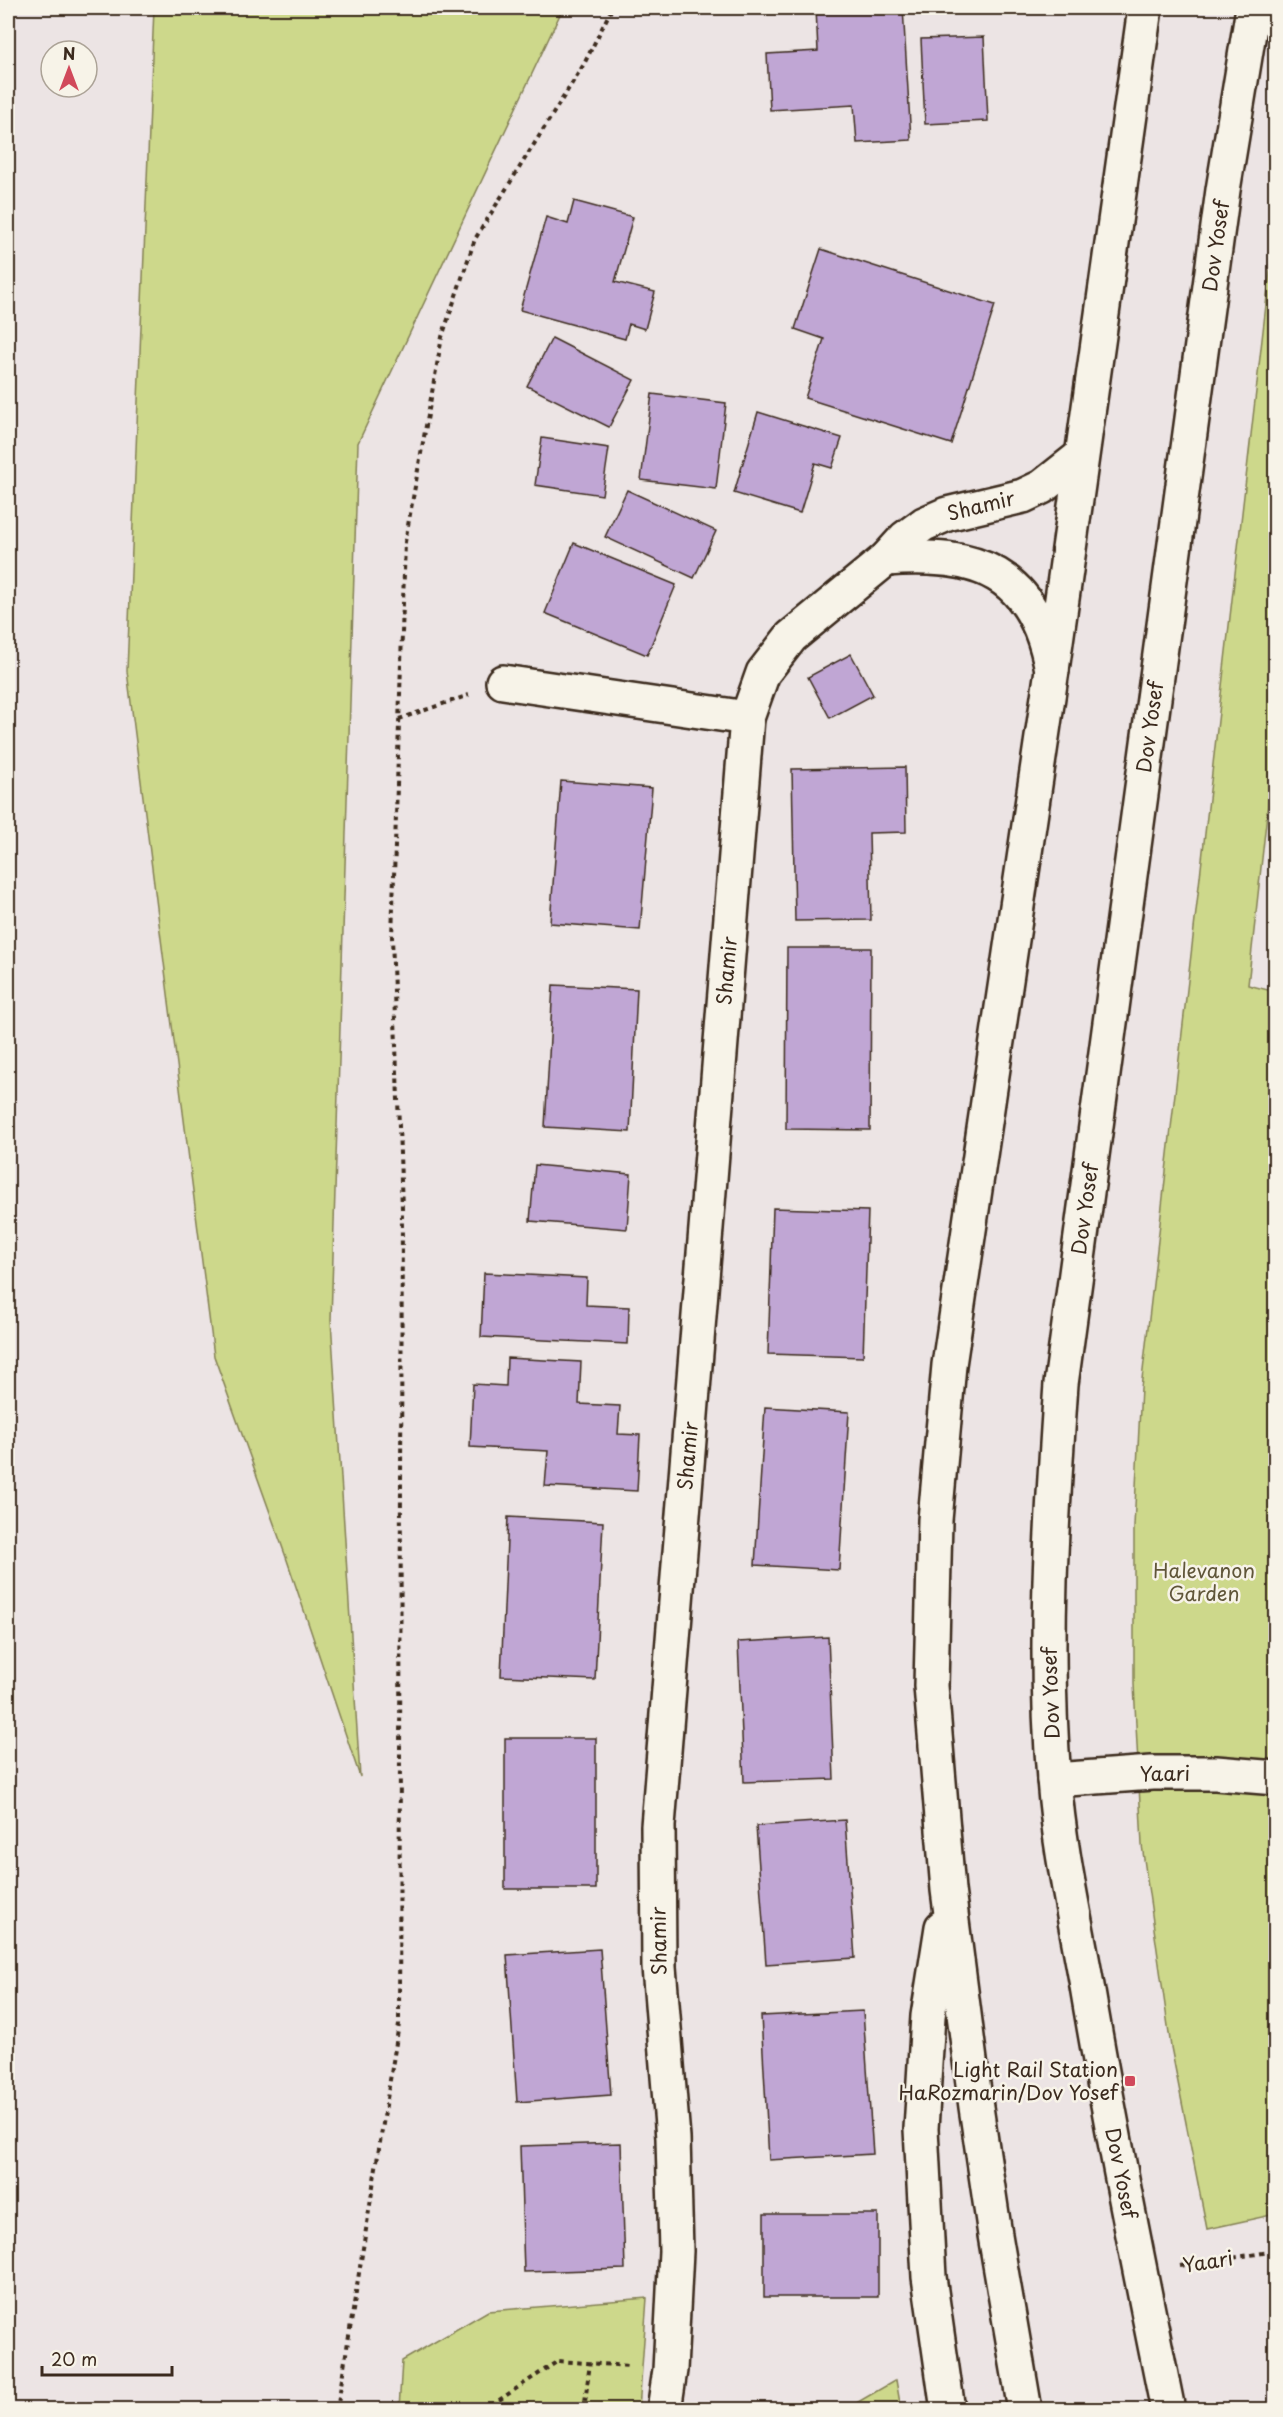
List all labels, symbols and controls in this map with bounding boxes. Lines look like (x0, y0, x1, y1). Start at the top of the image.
north arrow (39, 39, 99, 99)
text: N (63, 41, 75, 65)
street label: Dov Yosef (1194, 196, 1237, 293)
street label: Shamir (944, 482, 1018, 528)
street label: Dov Yosef (1128, 677, 1171, 774)
street label: Shamir (708, 935, 744, 1006)
street label: Dov Yosef (1063, 1159, 1106, 1256)
street label: Shamir (669, 1420, 705, 1491)
park label: Halevanon Garden (1153, 1555, 1255, 1608)
street label: Dov Yosef (1033, 1645, 1067, 1739)
street label: Yaari (1139, 1758, 1191, 1788)
street label: Shamir (642, 1906, 674, 1976)
place label: Light Rail Station HaRozmarin/Dov Yosef (899, 2054, 1120, 2107)
marker: Light Rail Station HaRozmarin/Dov Yosef (1123, 2074, 1137, 2088)
street label: Dov Yosef (1098, 2125, 1146, 2223)
street label: Yaari (1181, 2242, 1235, 2280)
scale bar (42, 2339, 172, 2377)
text: 20 m (51, 2345, 97, 2372)

